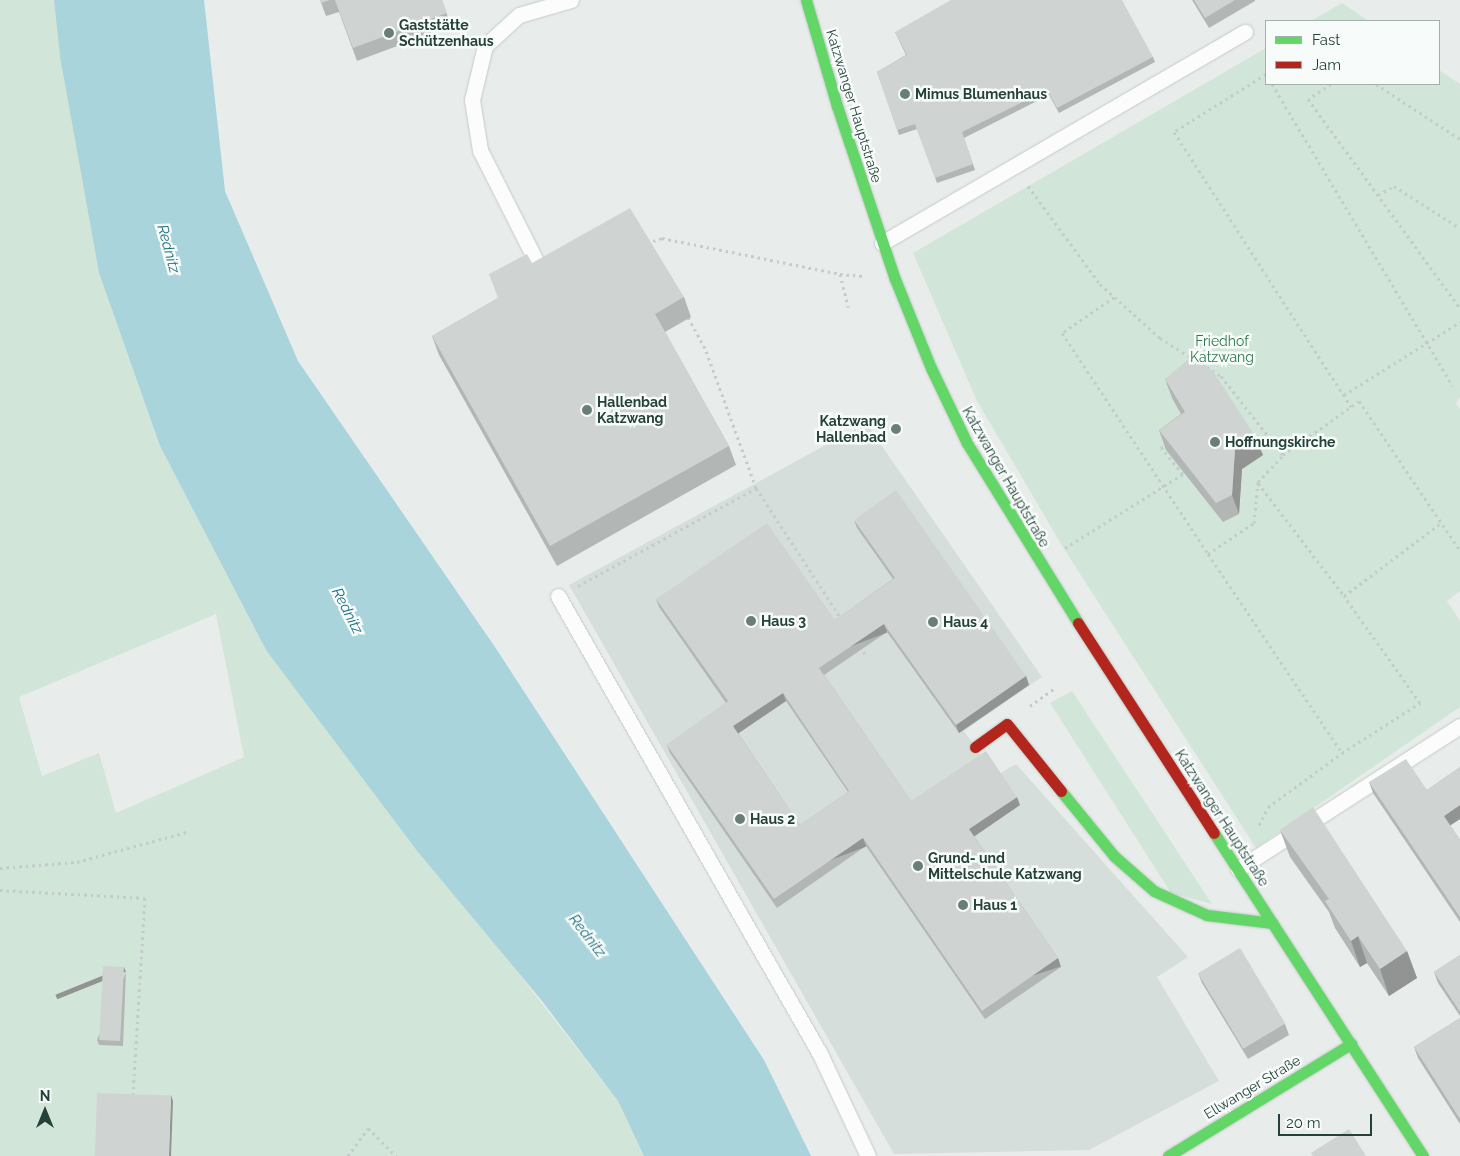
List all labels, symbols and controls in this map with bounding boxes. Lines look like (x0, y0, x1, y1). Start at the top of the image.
place label: Gaststätte Schützenhaus (399, 17, 494, 49)
legend (1265, 20, 1440, 85)
marker: Gaststätte Schützenhaus (383, 27, 395, 39)
street label: Katzwanger Hauptstraße (823, 27, 885, 185)
text: Fast (1312, 31, 1340, 49)
text: Jam (1312, 56, 1341, 74)
place label: Mimus Blumenhaus (915, 86, 1047, 102)
marker: Mimus Blumenhaus (899, 88, 911, 100)
water label: Rednitz (153, 223, 183, 275)
park label: Friedhof Katzwang (1190, 333, 1254, 366)
place label: Hallenbad Katzwang (597, 394, 667, 427)
marker: Hallenbad Katzwang (581, 404, 593, 416)
street label: Katzwanger Hauptstraße (959, 404, 1053, 550)
place label: Katzwang Hallenbad (816, 413, 886, 446)
marker: Katzwang Hallenbad (890, 423, 902, 435)
place label: Hoffnungskirche (1225, 434, 1336, 450)
marker: Hoffnungskirche (1209, 436, 1221, 448)
water label: Rednitz (328, 585, 366, 637)
place label: Haus 3 (761, 613, 806, 629)
place label: Haus 4 (943, 614, 988, 630)
marker: Haus 3 (745, 615, 757, 627)
marker: Haus 4 (927, 616, 939, 628)
street label: Katzwanger Hauptstraße (1171, 746, 1273, 890)
place label: Haus 2 (750, 811, 795, 827)
marker: Haus 2 (734, 813, 746, 825)
place label: Grund- und Mittelschule Katzwang (928, 850, 1082, 882)
marker: Grund- und Mittelschule Katzwang (912, 860, 924, 872)
place label: Haus 1 (973, 897, 1017, 913)
marker: Haus 1 (957, 899, 969, 911)
water label: Rednitz (565, 911, 609, 961)
street label: Ellwanger Straße (1201, 1052, 1303, 1122)
north arrow (20, 1086, 70, 1136)
text: N (40, 1088, 50, 1104)
scale bar (1280, 1104, 1374, 1136)
text: 20 m (1286, 1114, 1321, 1132)

